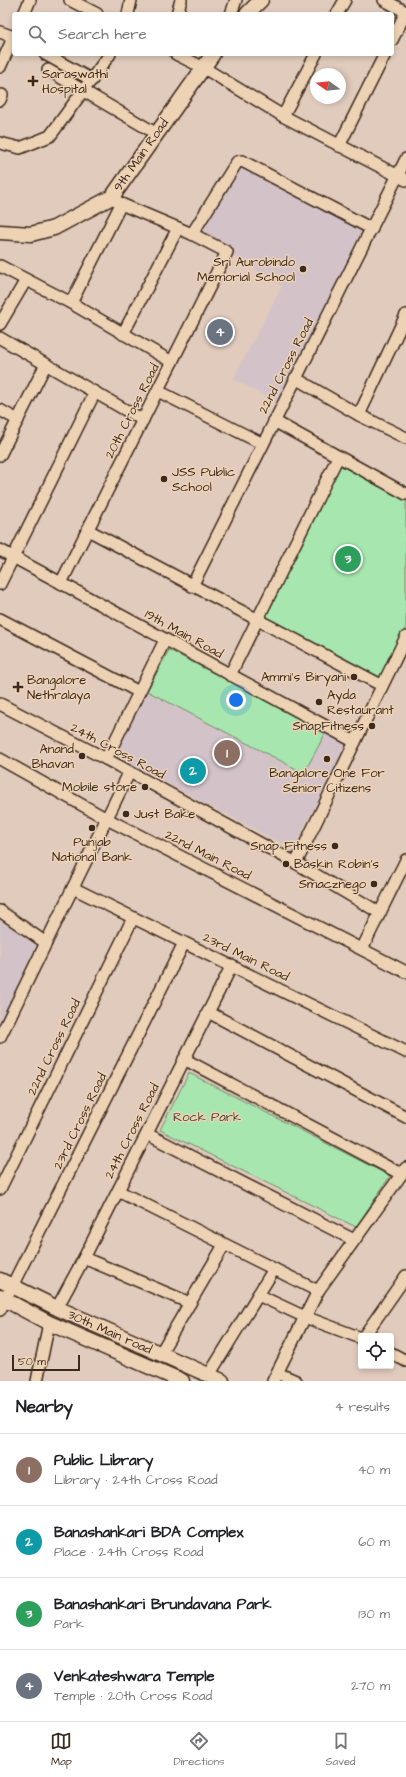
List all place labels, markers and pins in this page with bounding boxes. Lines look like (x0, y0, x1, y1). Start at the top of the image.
place label: Saraswathi Hospital (42, 65, 108, 98)
marker: Saraswathi Hospital (27, 75, 39, 87)
place label: Sri Aurobindo Memorial School (197, 253, 296, 286)
marker: Sri Aurobindo Memorial School (298, 264, 308, 274)
pin: 4 (207, 317, 233, 347)
place label: JSS Public School (172, 463, 235, 496)
marker: JSS Public School (159, 474, 169, 484)
pin: 3 (335, 544, 361, 574)
place label: Ammi's Biryani (261, 668, 346, 687)
place label: Bangalore Nethralaya (27, 671, 90, 705)
marker: Ammi's Biryani (349, 672, 359, 682)
marker: Bangalore Nethralaya (12, 681, 24, 693)
place label: Ayda Restaurant (327, 686, 395, 719)
marker: Ayda Restaurant (314, 697, 324, 707)
place label: SnapFitness (292, 717, 364, 735)
marker: SnapFitness (367, 721, 377, 731)
pin: 1 (214, 738, 240, 768)
place label: Anand Bhavan (32, 740, 74, 773)
marker: Anand Bhavan (77, 751, 87, 761)
marker: Bangalore One For Senior Citizens (322, 754, 332, 764)
pin: 2 (180, 756, 206, 786)
place label: Bangalore One For Senior Citizens (269, 764, 385, 797)
place label: Mobile store (62, 778, 137, 796)
marker: Mobile store (140, 782, 150, 792)
place label: Just Bake (134, 805, 195, 823)
marker: Just Bake (121, 809, 131, 819)
marker: Punjab National Bank (87, 823, 97, 833)
place label: Punjab National Bank (52, 833, 132, 866)
place label: Snap Fitness (250, 837, 327, 855)
marker: Snap Fitness (330, 841, 340, 851)
place label: Baskin Robin's (294, 855, 379, 873)
marker: Baskin Robin's (281, 859, 291, 869)
place label: Smacznego (299, 875, 367, 894)
marker: Smacznego (369, 879, 379, 889)

